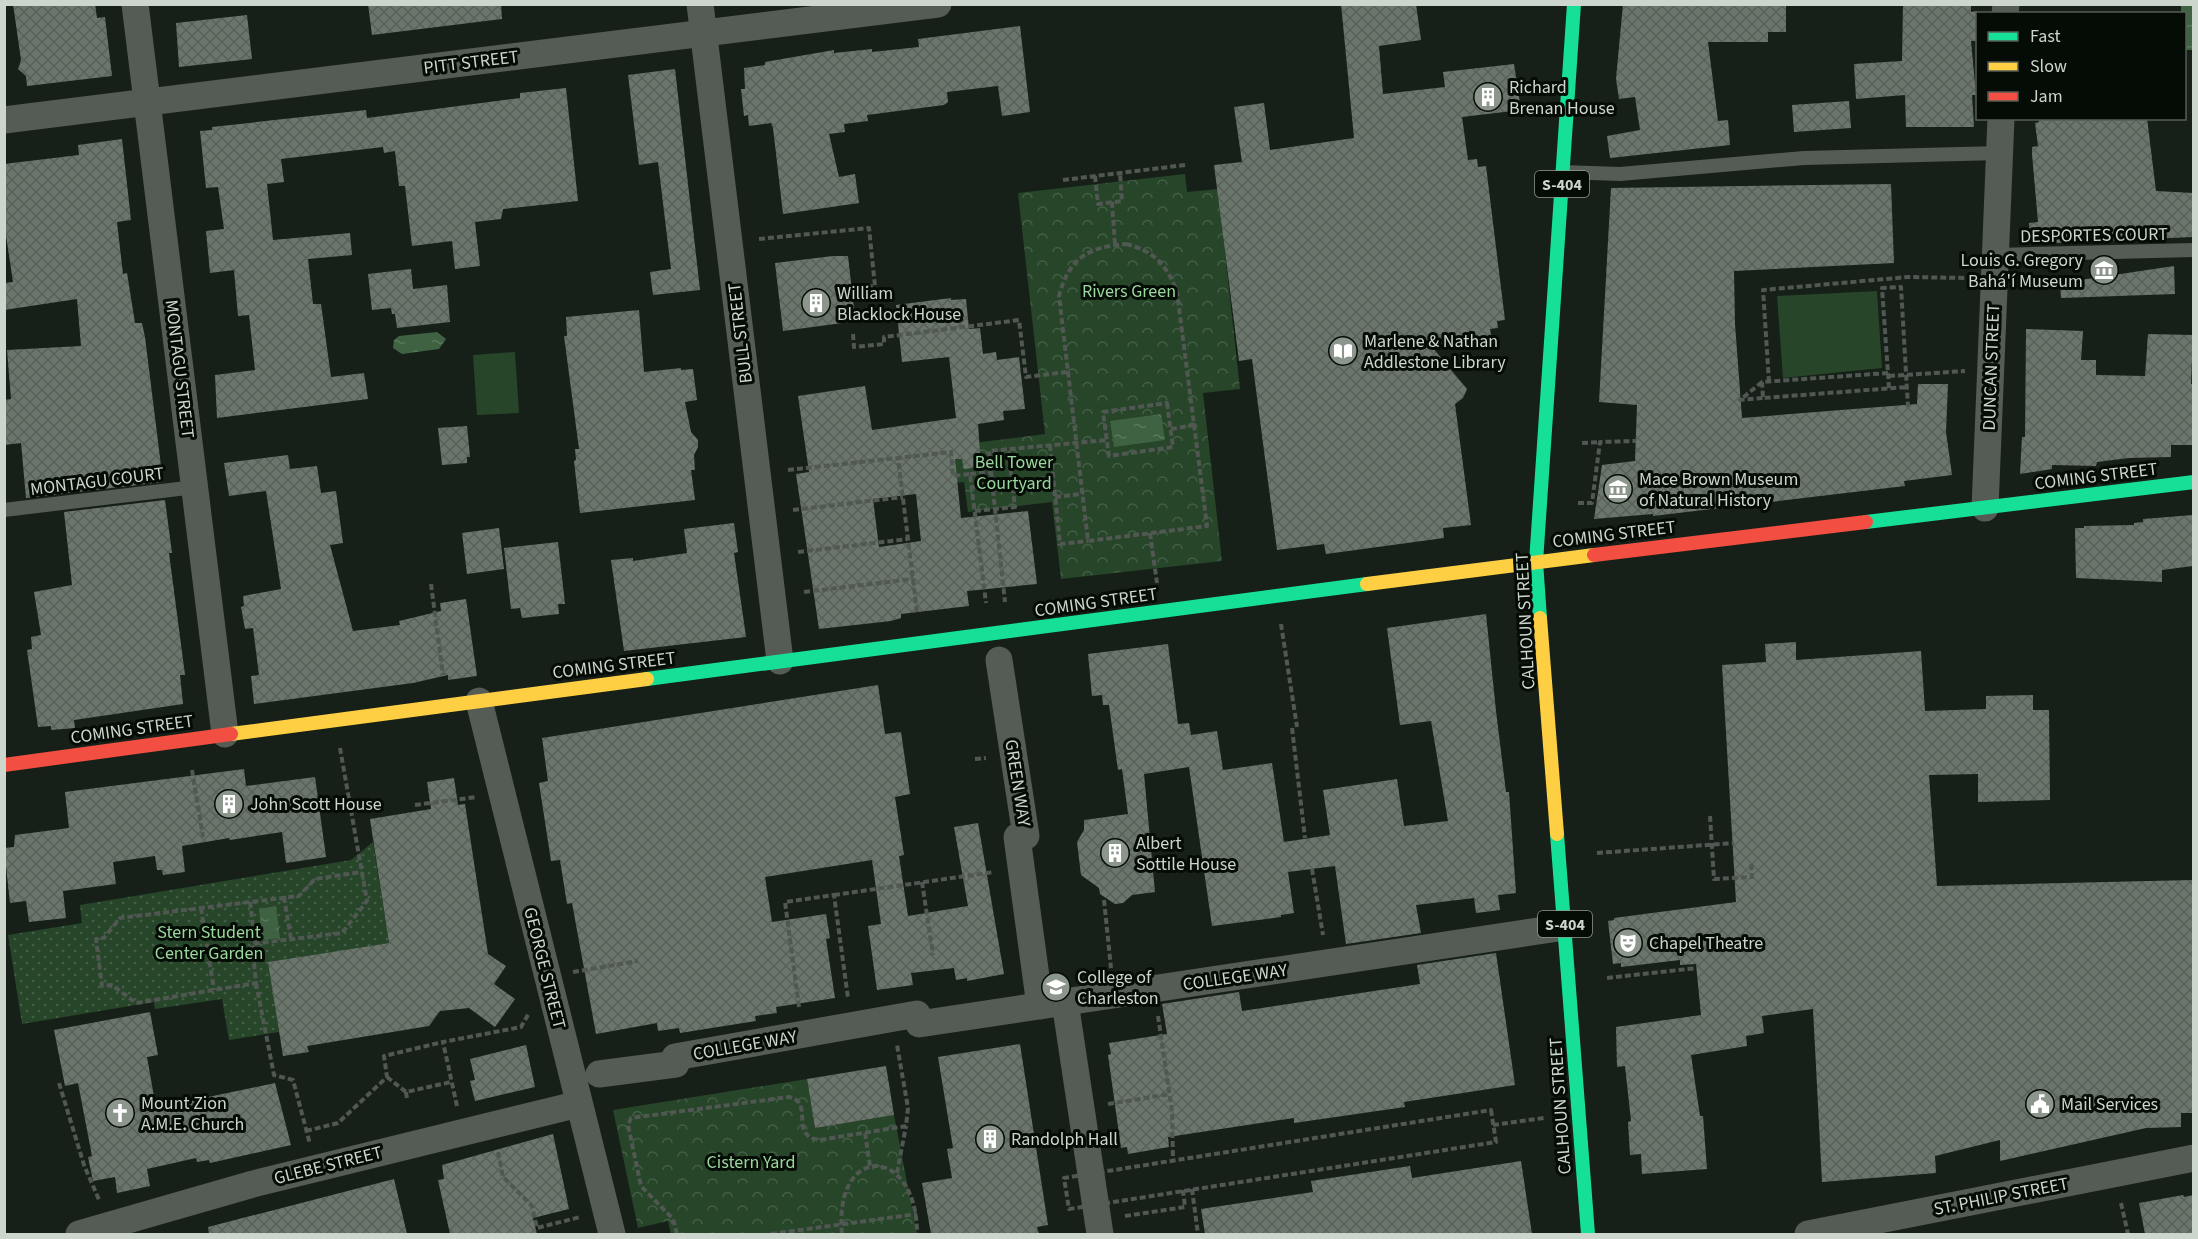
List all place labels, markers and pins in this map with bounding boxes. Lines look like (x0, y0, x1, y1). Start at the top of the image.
place label: Richard Brenan House (1509, 75, 1615, 121)
building icon: Richard Brenan House (1472, 81, 1504, 113)
place label: Louis G. Gregory Bahá'í Museum (1961, 248, 2084, 294)
museum icon: Louis G. Gregory Bahá'í Museum (2088, 254, 2120, 286)
place label: William Blacklock House (837, 281, 961, 327)
building icon: William Blacklock House (800, 287, 832, 319)
place label: Marlene & Nathan Addlestone Library (1364, 329, 1506, 375)
library icon: Marlene & Nathan Addlestone Library (1327, 335, 1359, 367)
place label: Mace Brown Museum of Natural History (1639, 467, 1798, 513)
museum icon: Mace Brown Museum of Natural History (1602, 473, 1634, 505)
building icon: John Scott House (213, 788, 245, 820)
place label: John Scott House (250, 792, 382, 817)
place label: Albert Sottile House (1136, 831, 1236, 877)
building icon: Albert Sottile House (1099, 837, 1131, 869)
theatre icon: Chapel Theatre (1612, 927, 1644, 959)
place label: Chapel Theatre (1649, 931, 1763, 956)
place label: College of Charleston (1077, 965, 1159, 1011)
school or university icon: College of Charleston (1040, 971, 1072, 1003)
public building icon: Mail Services (2024, 1088, 2056, 1120)
place label: Mount Zion A.M.E. Church (141, 1091, 244, 1137)
place label: Mail Services (2061, 1092, 2158, 1117)
church icon: Mount Zion A.M.E. Church (104, 1097, 136, 1129)
building icon: Randolph Hall (974, 1123, 1006, 1155)
place label: Randolph Hall (1011, 1127, 1118, 1152)

